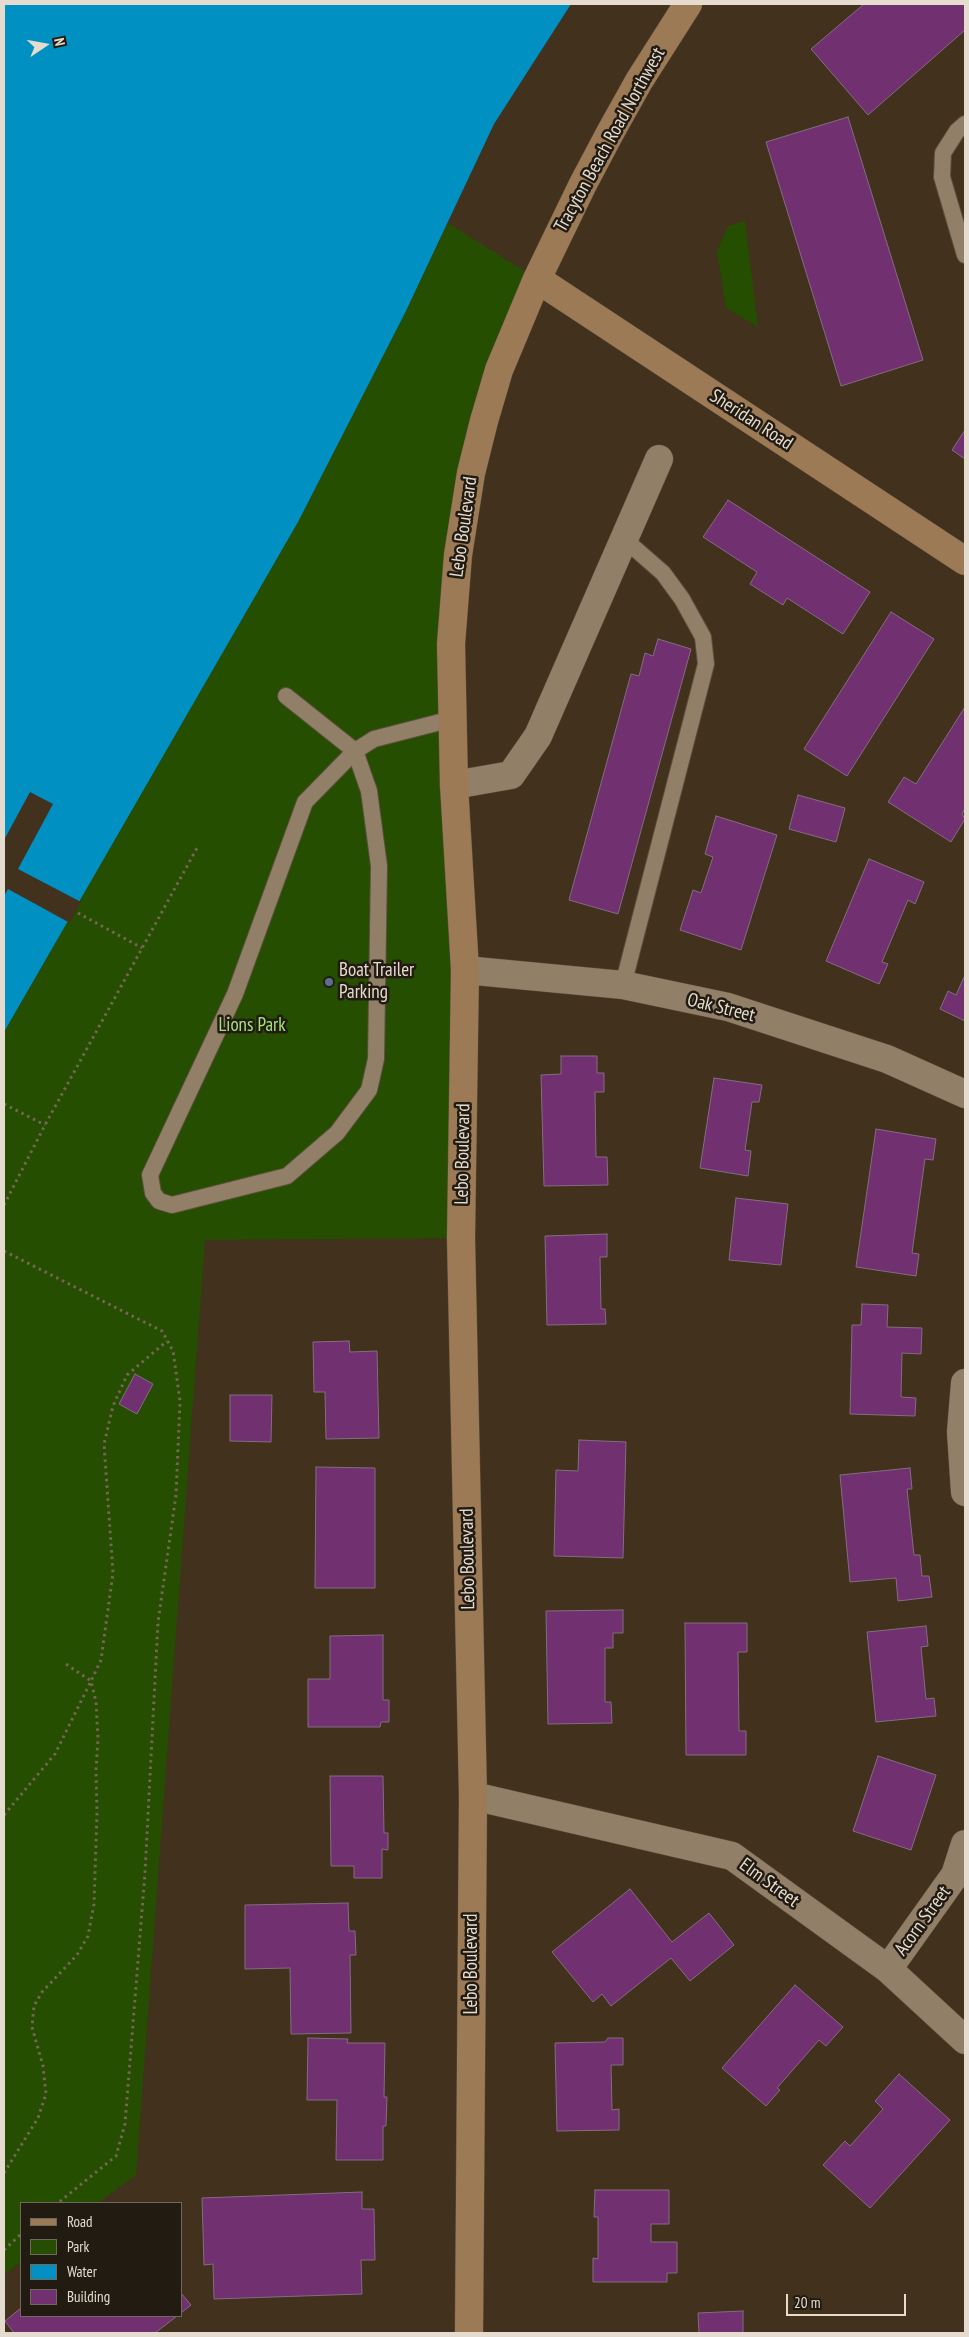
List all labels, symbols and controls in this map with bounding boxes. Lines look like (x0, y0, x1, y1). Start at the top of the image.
north arrow (20, 20, 70, 70)
text: N (50, 36, 69, 47)
street label: Tracyton Beach Road Northwest (550, 44, 670, 236)
street label: Sheridan Road (705, 385, 797, 455)
street label: Lebo Boulevard (446, 475, 482, 579)
place label: Boat Trailer Parking (339, 960, 414, 1004)
marker: Boat Trailer Parking (323, 976, 335, 988)
street label: Oak Street (685, 989, 757, 1027)
park label: Lions Park (218, 1015, 286, 1037)
street label: Lebo Boulevard (451, 1103, 475, 1205)
street label: Lebo Boulevard (456, 1508, 480, 1610)
street label: Elm Street (735, 1854, 803, 1912)
street label: Acorn Street (890, 1882, 956, 1960)
street label: Lebo Boulevard (461, 1913, 483, 2015)
legend (20, 2202, 182, 2317)
text: Road (67, 2212, 93, 2231)
text: Park (67, 2237, 89, 2256)
text: Water (67, 2262, 97, 2281)
scale bar (789, 2284, 909, 2316)
text: Building (67, 2287, 110, 2306)
text: 20 m (794, 2293, 820, 2312)

